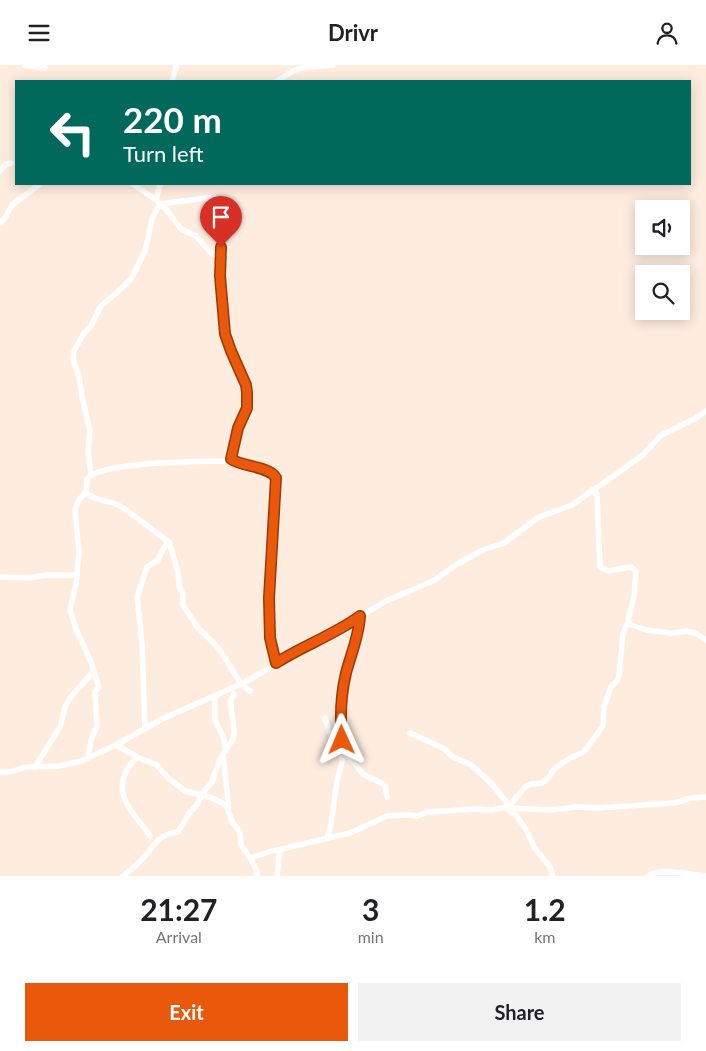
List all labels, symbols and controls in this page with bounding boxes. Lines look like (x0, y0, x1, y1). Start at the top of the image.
icon: menu (25, 19, 53, 47)
text: Drivr (328, 19, 378, 46)
icon: person (653, 19, 681, 47)
text: 220 m (123, 98, 222, 140)
icon: left (40, 100, 105, 165)
text: Turn left (123, 140, 204, 167)
pin (200, 196, 242, 247)
map controls (635, 200, 690, 320)
button: sound (635, 200, 690, 255)
icon: arrive (207, 203, 235, 231)
button: search (635, 265, 690, 320)
position arrow (315, 713, 367, 765)
text: 21:27 (140, 891, 218, 927)
text: 3 (362, 891, 379, 927)
text: 1.2 (524, 891, 566, 927)
text: Arrival (156, 927, 202, 946)
text: min (358, 927, 384, 946)
text: km (534, 927, 555, 946)
button: Exit (25, 983, 348, 1041)
button: Share (358, 983, 681, 1041)

